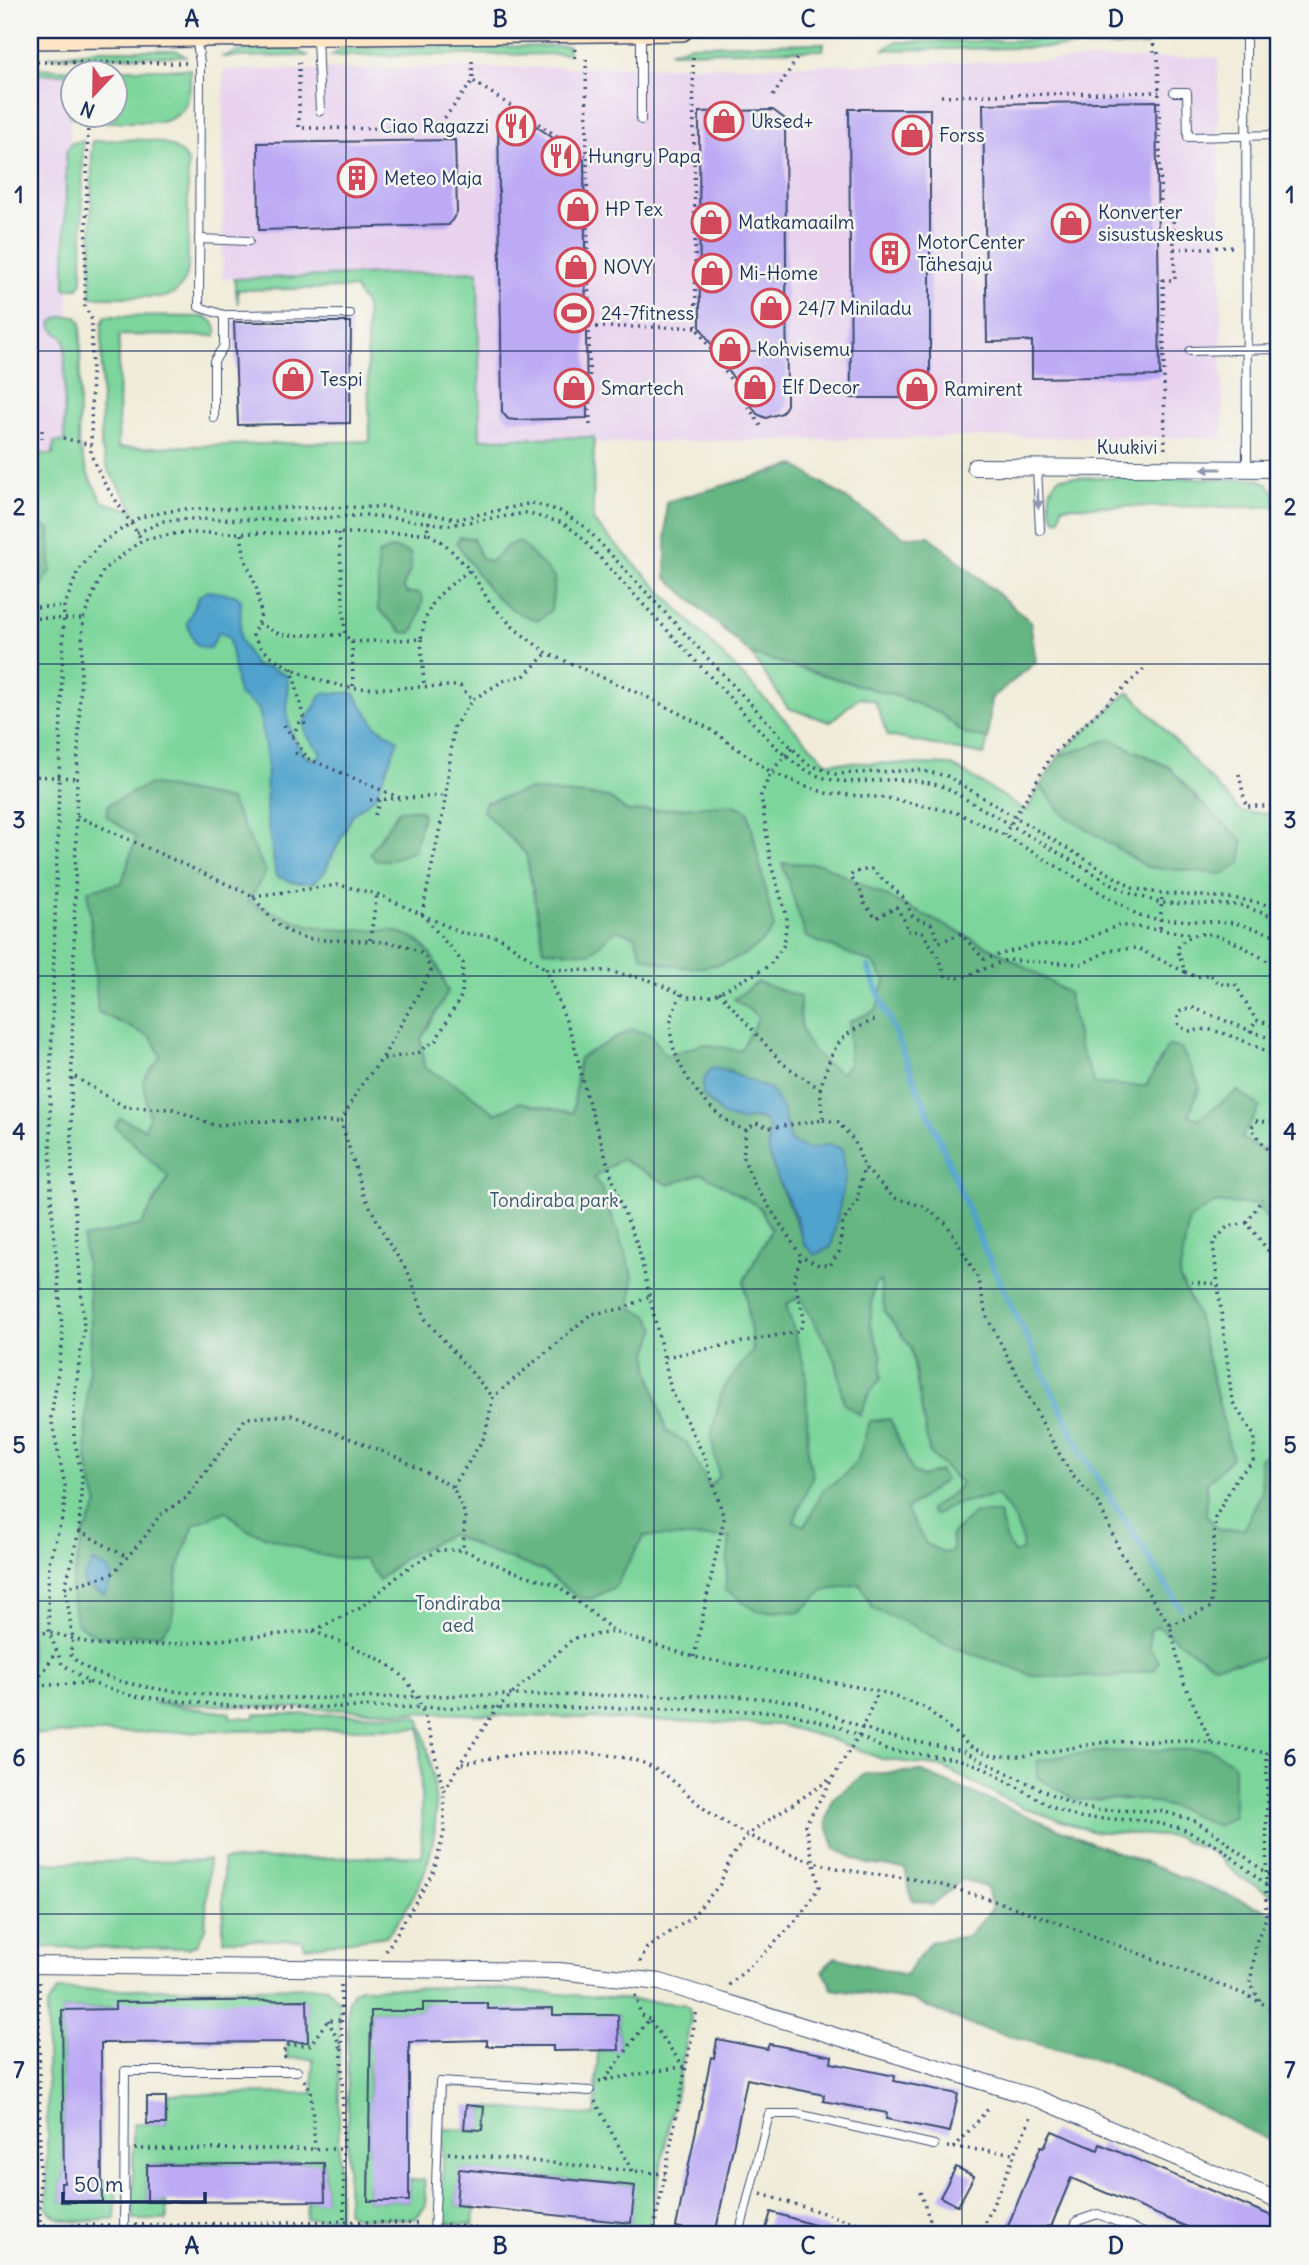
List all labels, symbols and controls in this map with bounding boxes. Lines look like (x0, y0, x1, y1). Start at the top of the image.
text: A (185, 4, 200, 33)
text: B (492, 4, 508, 33)
text: C (800, 4, 816, 33)
text: D (1108, 4, 1124, 33)
north arrow (60, 60, 130, 130)
text: N (77, 96, 98, 123)
shop icon: Uksed+ (703, 100, 745, 142)
restaurant icon: Ciao Ragazzi (495, 105, 537, 147)
place label: Uksed+ (751, 109, 814, 133)
place label: Ciao Ragazzi (380, 114, 489, 138)
shop icon: Forss (891, 114, 933, 156)
place label: Forss (939, 123, 985, 147)
restaurant icon: Hungry Papa (540, 135, 582, 177)
place label: Hungry Papa (588, 144, 701, 168)
building icon: Meteo Maja (336, 157, 378, 199)
place label: Meteo Maja (384, 166, 483, 190)
text: 1 (14, 180, 24, 209)
text: 1 (1285, 180, 1295, 209)
shop icon: HP Tex (557, 188, 599, 230)
place label: HP Tex (605, 197, 663, 221)
place label: Konverter sisustuskeskus (1098, 200, 1223, 246)
shop icon: Matkamaailm (690, 201, 732, 243)
shop icon: Konverter sisustuskeskus (1050, 202, 1092, 244)
place label: Matkamaailm (738, 210, 854, 234)
place label: MotorCenter Tähesaju (917, 230, 1025, 276)
building icon: MotorCenter Tähesaju (869, 232, 911, 274)
shop icon: NOVY (555, 246, 597, 288)
shop icon: Mi-Home (691, 252, 733, 294)
place label: NOVY (603, 255, 654, 279)
place label: Mi-Home (739, 261, 818, 285)
shop icon: 24/7 Miniladu (750, 287, 792, 329)
sports icon: 24-7fitness (553, 292, 595, 334)
place label: 24/7 Miniladu (798, 296, 912, 320)
place label: 24-7fitness (601, 301, 694, 325)
shop icon: Kohvisemu (709, 328, 751, 370)
place label: Kohvisemu (757, 337, 850, 361)
shop icon: Tespi (272, 358, 314, 400)
shop icon: Elf Decor (734, 366, 776, 408)
place label: Tespi (320, 367, 363, 391)
shop icon: Smartech (553, 367, 595, 409)
shop icon: Ramirent (896, 368, 938, 410)
place label: Elf Decor (782, 375, 860, 399)
place label: Smartech (601, 376, 684, 400)
place label: Ramirent (944, 377, 1022, 401)
street label: Kuukivi (1096, 435, 1158, 459)
one-way arrow (1200, 463, 1222, 475)
one-way arrow (1033, 488, 1044, 510)
text: 2 (13, 492, 26, 521)
text: 2 (1284, 492, 1297, 521)
text: 3 (12, 805, 26, 834)
text: 3 (1283, 805, 1297, 834)
text: 4 (12, 1117, 26, 1146)
text: 4 (1283, 1117, 1297, 1146)
park label: Tondiraba park (489, 1188, 619, 1212)
text: 5 (12, 1430, 26, 1459)
text: 5 (1283, 1430, 1297, 1459)
park label: Tondiraba aed (415, 1591, 501, 1637)
text: 6 (12, 1743, 26, 1772)
text: 6 (1283, 1743, 1297, 1772)
text: 7 (13, 2055, 25, 2084)
text: 7 (1284, 2055, 1296, 2084)
scale bar (63, 2160, 205, 2204)
text: 50 m (74, 2171, 123, 2198)
text: A (185, 2231, 200, 2260)
text: B (492, 2231, 508, 2260)
text: C (800, 2231, 816, 2260)
text: D (1108, 2231, 1124, 2260)

